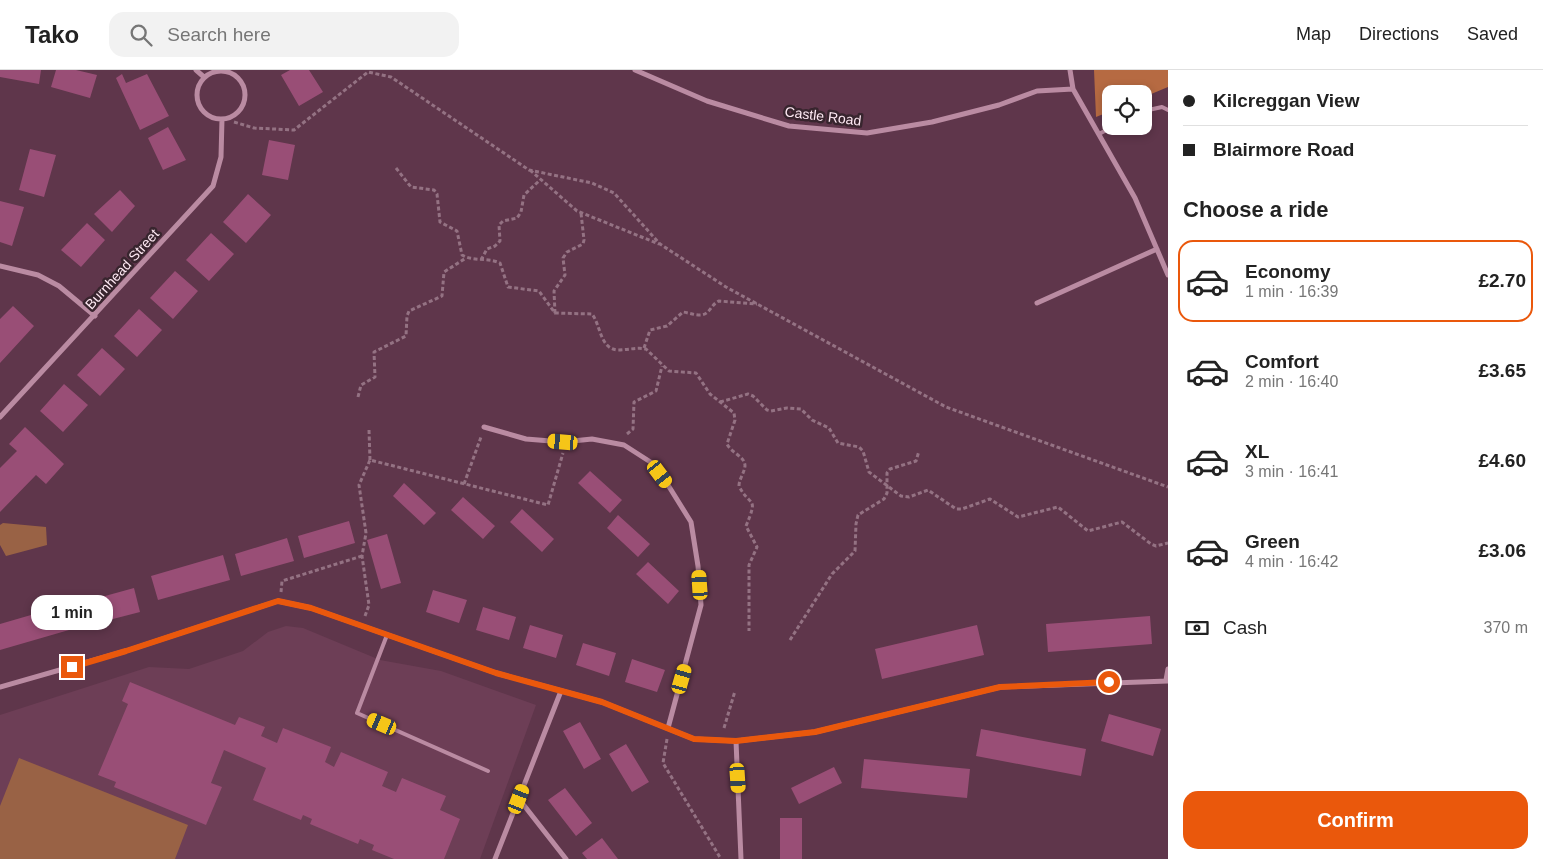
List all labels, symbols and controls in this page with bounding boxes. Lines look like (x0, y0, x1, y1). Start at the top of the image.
search box (109, 12, 459, 57)
text: Tako (25, 21, 79, 48)
icon: search (127, 21, 155, 49)
text: Search here (167, 24, 271, 45)
text: Map (1296, 24, 1331, 44)
text: Directions (1359, 24, 1439, 44)
text: Saved (1467, 24, 1518, 44)
map controls (1102, 85, 1152, 135)
button: locate (1102, 85, 1152, 135)
text: Kilcreggan View (1213, 90, 1359, 111)
street label: Castle Road (784, 103, 862, 129)
text: Blairmore Road (1213, 139, 1354, 160)
text: Choose a ride (1183, 197, 1328, 222)
street label: Burnhead Street (82, 226, 162, 312)
icon: car (1185, 259, 1230, 304)
text: Economy (1245, 261, 1331, 282)
text: £2.70 (1478, 270, 1526, 291)
text: 1 min · 16:39 (1245, 283, 1338, 300)
icon: car (1185, 349, 1230, 394)
text: Comfort (1245, 351, 1319, 372)
text: £3.65 (1478, 360, 1526, 381)
text: 2 min · 16:40 (1245, 373, 1338, 390)
car (547, 433, 578, 451)
icon: car (1185, 439, 1230, 484)
text: XL (1245, 441, 1269, 462)
text: £4.60 (1478, 450, 1526, 471)
car (644, 458, 675, 490)
text: 3 min · 16:41 (1245, 463, 1338, 480)
icon: car (1185, 529, 1230, 574)
text: Green (1245, 531, 1300, 552)
text: £3.06 (1478, 540, 1526, 561)
text: 4 min · 16:42 (1245, 553, 1338, 570)
car (691, 570, 708, 600)
callout: 1 min (31, 594, 113, 630)
text: 1 min (51, 604, 93, 621)
icon: cash (1183, 614, 1211, 642)
text: Cash (1223, 617, 1267, 638)
text: 370 m (1484, 619, 1528, 636)
route end (61, 656, 83, 678)
car (670, 663, 693, 695)
route start (1098, 671, 1120, 693)
car (365, 711, 398, 737)
car (729, 763, 746, 793)
car (506, 782, 531, 816)
button: Confirm (1183, 791, 1528, 849)

